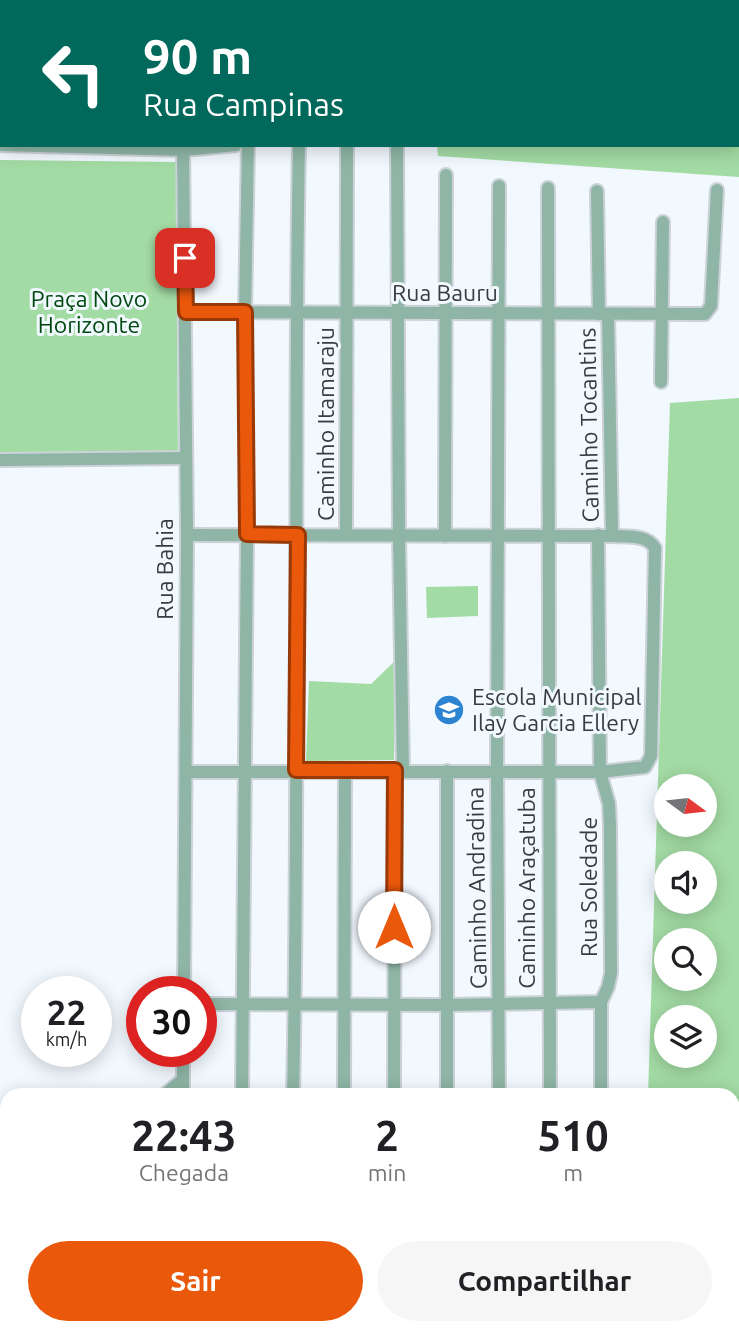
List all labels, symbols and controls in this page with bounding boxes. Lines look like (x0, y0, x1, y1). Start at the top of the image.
icon: left (28, 28, 119, 119)
text: 90 m (143, 28, 252, 83)
text: Rua Campinas (143, 86, 344, 122)
pin (155, 228, 215, 288)
icon: arrive (166, 239, 204, 277)
street label: Rua Bauru (392, 280, 498, 305)
park label: Praça Novo Horizonte (31, 286, 147, 337)
street label: Caminho Itamaraju (313, 327, 338, 521)
street label: Caminho Tocantins (574, 327, 603, 523)
street label: Rua Bahia (152, 518, 177, 620)
place label: Escola Municipal Ilay Garcia Ellery (472, 684, 642, 735)
school or university icon: Escola Municipal Ilay Garcia Ellery (432, 693, 466, 727)
north arrow (654, 774, 718, 836)
map controls (654, 774, 717, 1068)
street label: Caminho Andradina (462, 787, 491, 989)
street label: Caminho Araçatuba (514, 787, 539, 989)
street label: Rua Soledade (576, 817, 601, 957)
button: sound (654, 851, 717, 914)
position arrow (357, 890, 431, 964)
button: search (654, 928, 717, 991)
speed limit sign: 30 (126, 976, 217, 1067)
text: 22 (47, 992, 86, 1032)
button: layers (654, 1005, 717, 1068)
text: km/h (46, 1029, 87, 1049)
text: 22:43 (131, 1112, 236, 1159)
text: 2 (375, 1112, 399, 1159)
text: 510 (538, 1112, 609, 1159)
text: Chegada (139, 1160, 229, 1185)
text: min (368, 1160, 406, 1185)
text: m (563, 1160, 583, 1185)
button: Sair (28, 1241, 363, 1321)
button: Compartilhar (377, 1241, 712, 1321)

